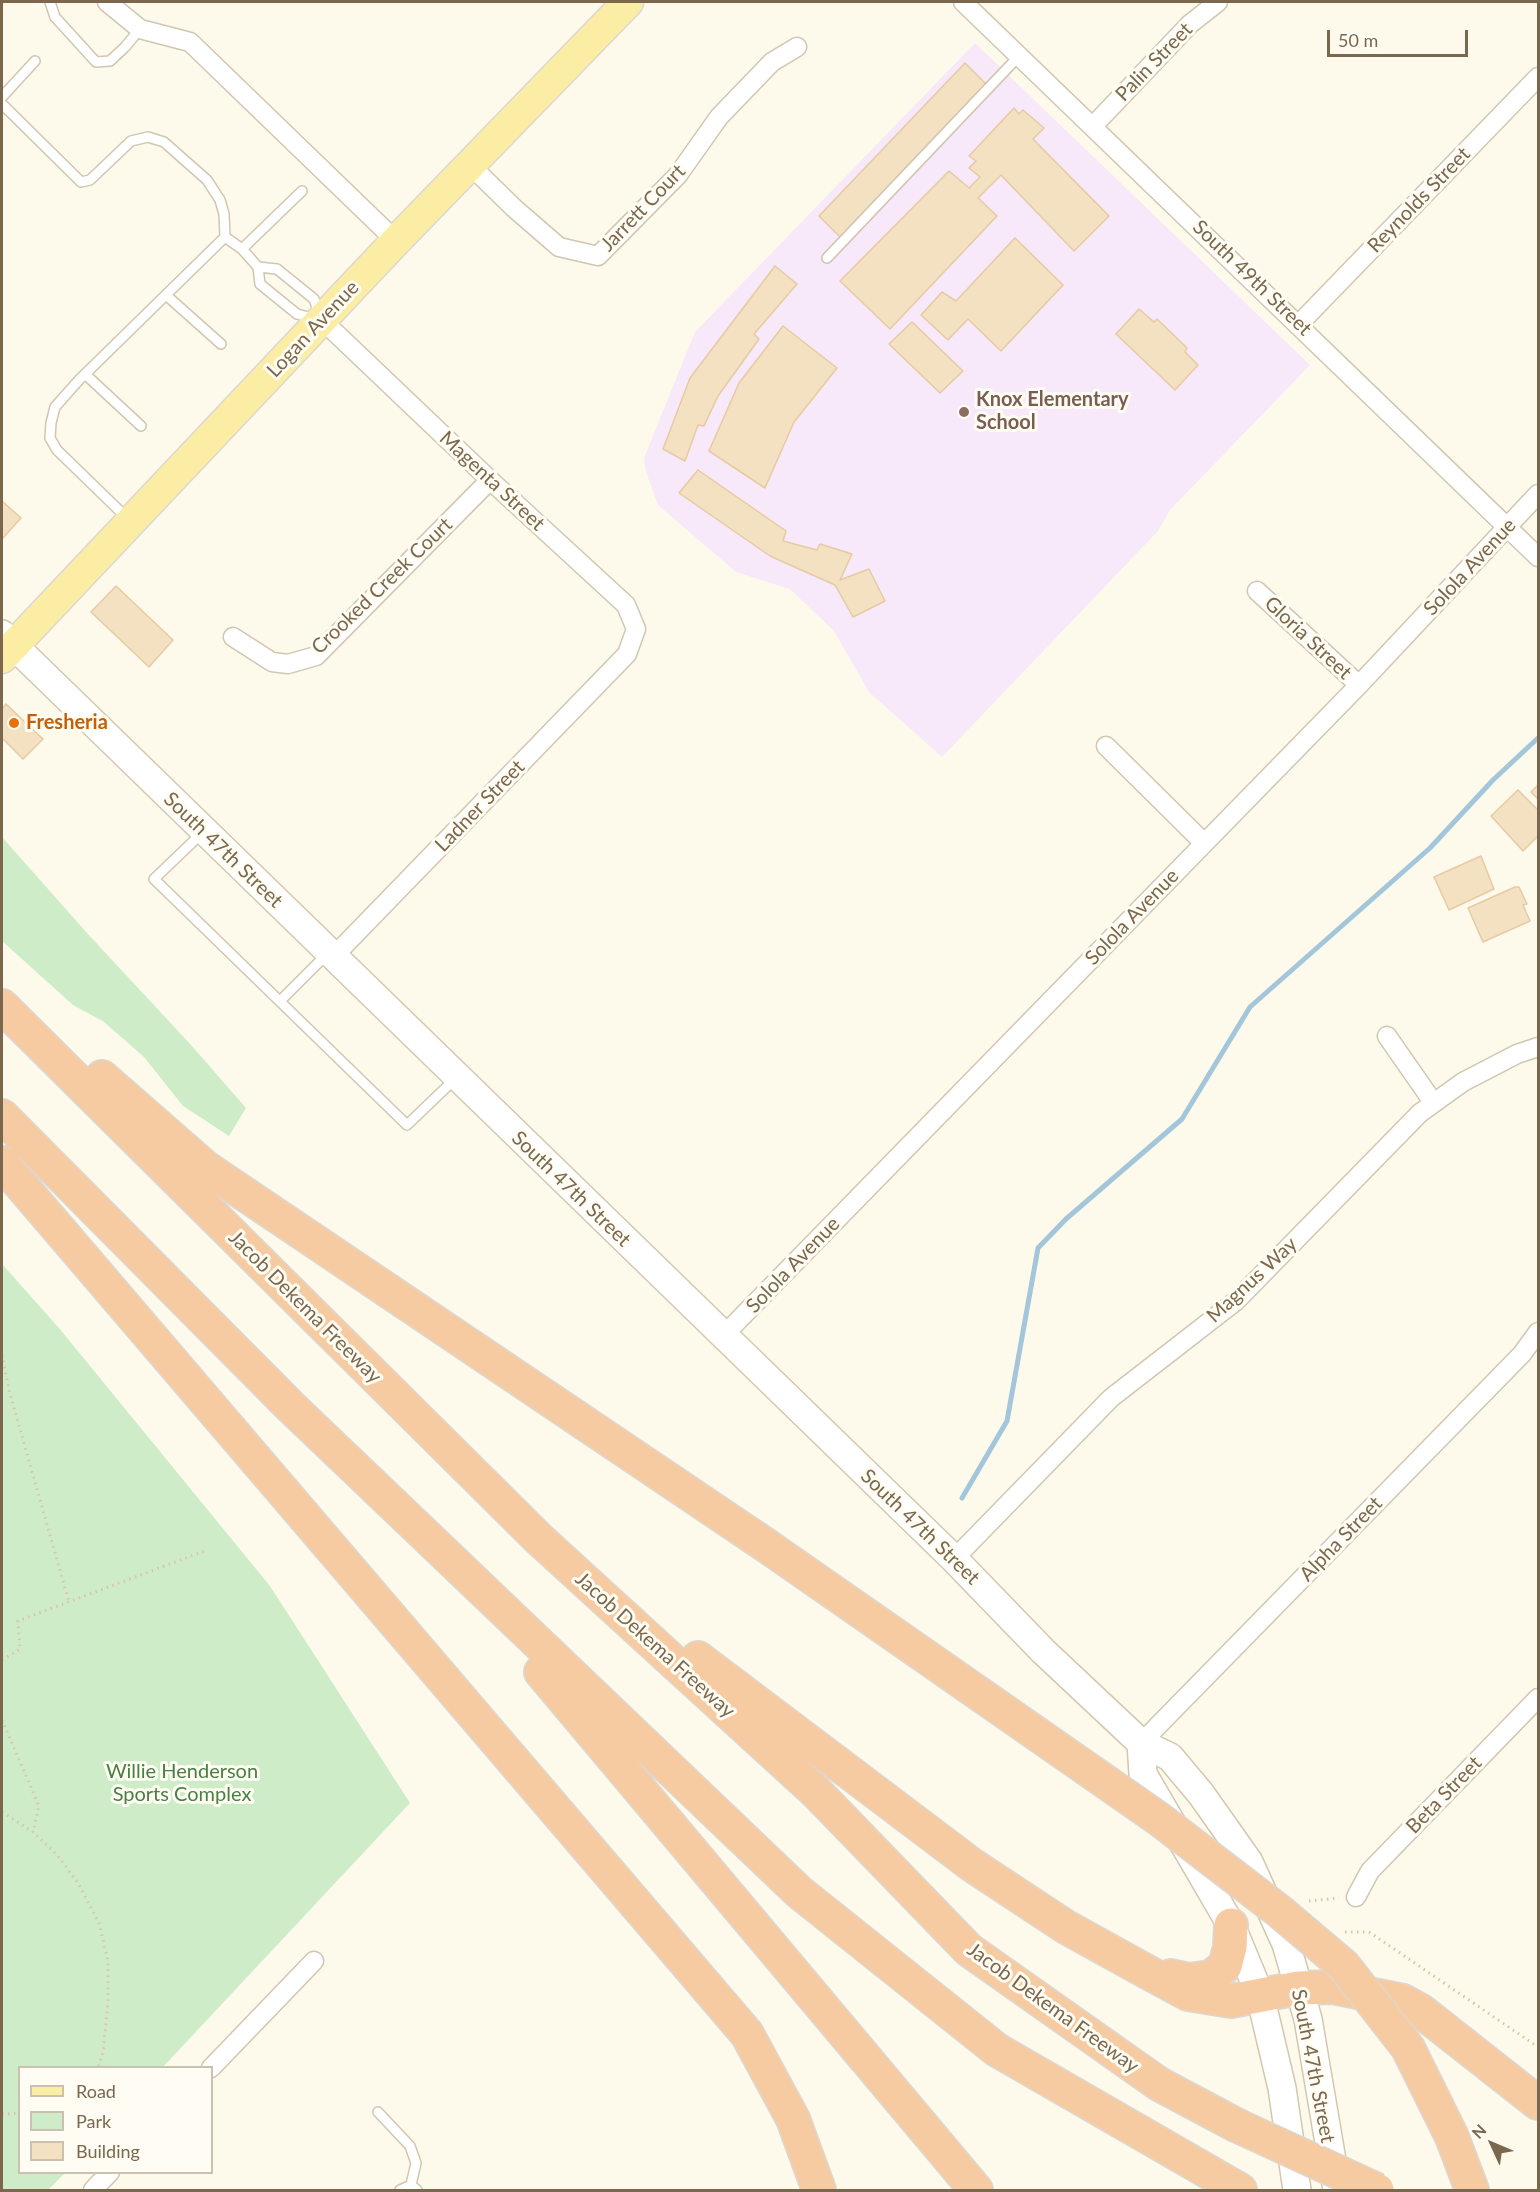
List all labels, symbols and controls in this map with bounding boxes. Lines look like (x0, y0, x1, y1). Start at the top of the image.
street label: Palin Street (1111, 18, 1197, 106)
scale bar (1330, 18, 1471, 56)
text: 50 m (1338, 29, 1378, 51)
street label: Reynolds Street (1363, 142, 1475, 258)
street label: Jarrett Court (596, 160, 690, 256)
street label: South 49th Street (1188, 215, 1316, 341)
street label: Logan Avenue (262, 276, 364, 382)
place label: Knox Elementary School (976, 388, 1129, 435)
marker: Knox Elementary School (957, 405, 971, 419)
street label: Magenta Street (434, 426, 550, 536)
street label: Crooked Creek Court (307, 513, 457, 659)
street label: Solola Avenue (1419, 513, 1521, 621)
street label: Gloria Street (1259, 592, 1357, 684)
place label: Fresheria (26, 711, 108, 735)
marker: Fresheria (7, 716, 21, 730)
street label: Ladner Street (430, 755, 530, 857)
street label: South 47th Street (159, 787, 287, 913)
street label: Solola Avenue (1080, 864, 1184, 970)
street label: South 47th Street (507, 1126, 635, 1252)
street label: Solola Avenue (741, 1212, 845, 1318)
street label: Jacob Dekema Freeway (224, 1226, 386, 1388)
street label: Magnus Way (1202, 1232, 1302, 1328)
street label: South 47th Street (856, 1464, 984, 1590)
street label: Alpha Street (1295, 1492, 1387, 1586)
street label: Jacob Dekema Freeway (570, 1567, 740, 1723)
street label: Beta Street (1401, 1751, 1487, 1839)
park label: Willie Henderson Sports Complex (106, 1760, 258, 1807)
street label: Jacob Dekema Freeway (963, 1938, 1143, 2078)
street label: South 47th Street (1286, 1987, 1340, 2145)
legend (18, 2066, 213, 2174)
text: Road (76, 2080, 116, 2102)
text: Park (76, 2110, 111, 2132)
north arrow (1462, 2114, 1522, 2174)
text: N (1468, 2120, 1490, 2142)
text: Building (76, 2140, 140, 2162)

